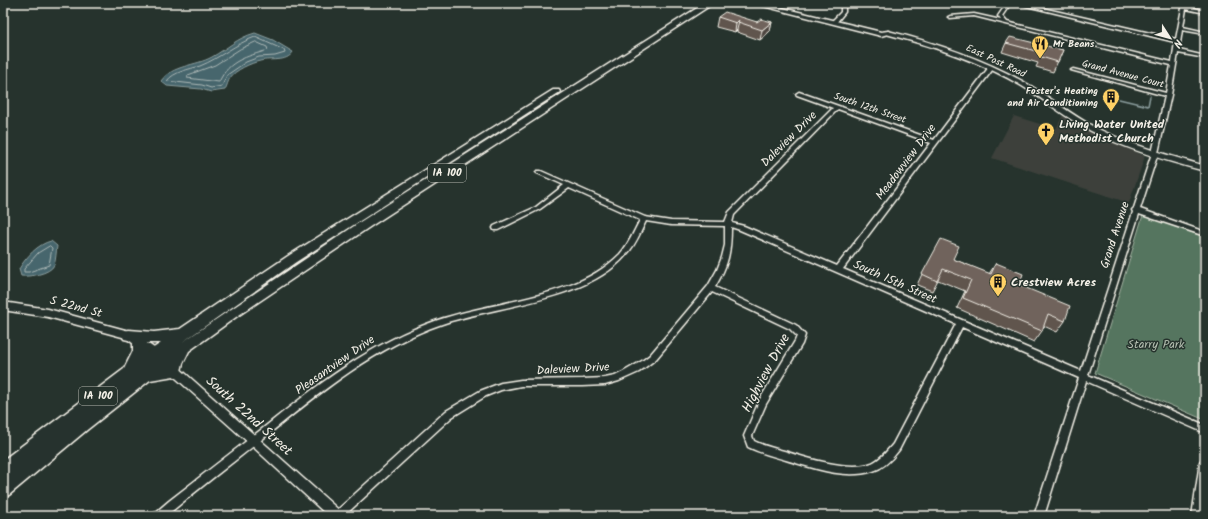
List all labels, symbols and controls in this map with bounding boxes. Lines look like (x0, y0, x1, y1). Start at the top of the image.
north arrow (1150, 18, 1190, 58)
restaurant icon: Mr Beans (1030, 34, 1050, 59)
text: N (1168, 35, 1187, 51)
place label: Mr Beans (1053, 36, 1095, 52)
street label: East Post Road (963, 40, 1030, 82)
street label: Grand Avenue Court (1080, 55, 1166, 93)
place label: Foster's Heating and Air Conditioning (1007, 83, 1098, 111)
building icon: Foster's Heating and Air Conditioning (1101, 87, 1121, 112)
street label: South 12th Street (832, 88, 908, 128)
street label: Daleview Drive (756, 106, 822, 172)
place label: Living Water United Methodist Church (1059, 115, 1165, 148)
street label: Meadowview Drive (871, 119, 941, 204)
church icon: Living Water United Methodist Church (1036, 121, 1056, 146)
road number: IA 100 (428, 164, 466, 182)
street label: Grand Avenue (1095, 198, 1135, 271)
street label: South 15th Street (850, 255, 940, 309)
building icon: Crestview Acres (988, 272, 1008, 297)
place label: Crestview Acres (1011, 273, 1096, 292)
street label: S 22nd St (48, 291, 105, 323)
street label: Highview Drive (736, 329, 796, 416)
street label: Pleasantview Drive (291, 330, 379, 400)
park label: Starry Park (1128, 335, 1185, 354)
street label: Daleview Drive (536, 358, 611, 380)
street label: South 22nd Street (200, 371, 298, 462)
road number: IA 100 (79, 387, 117, 405)

